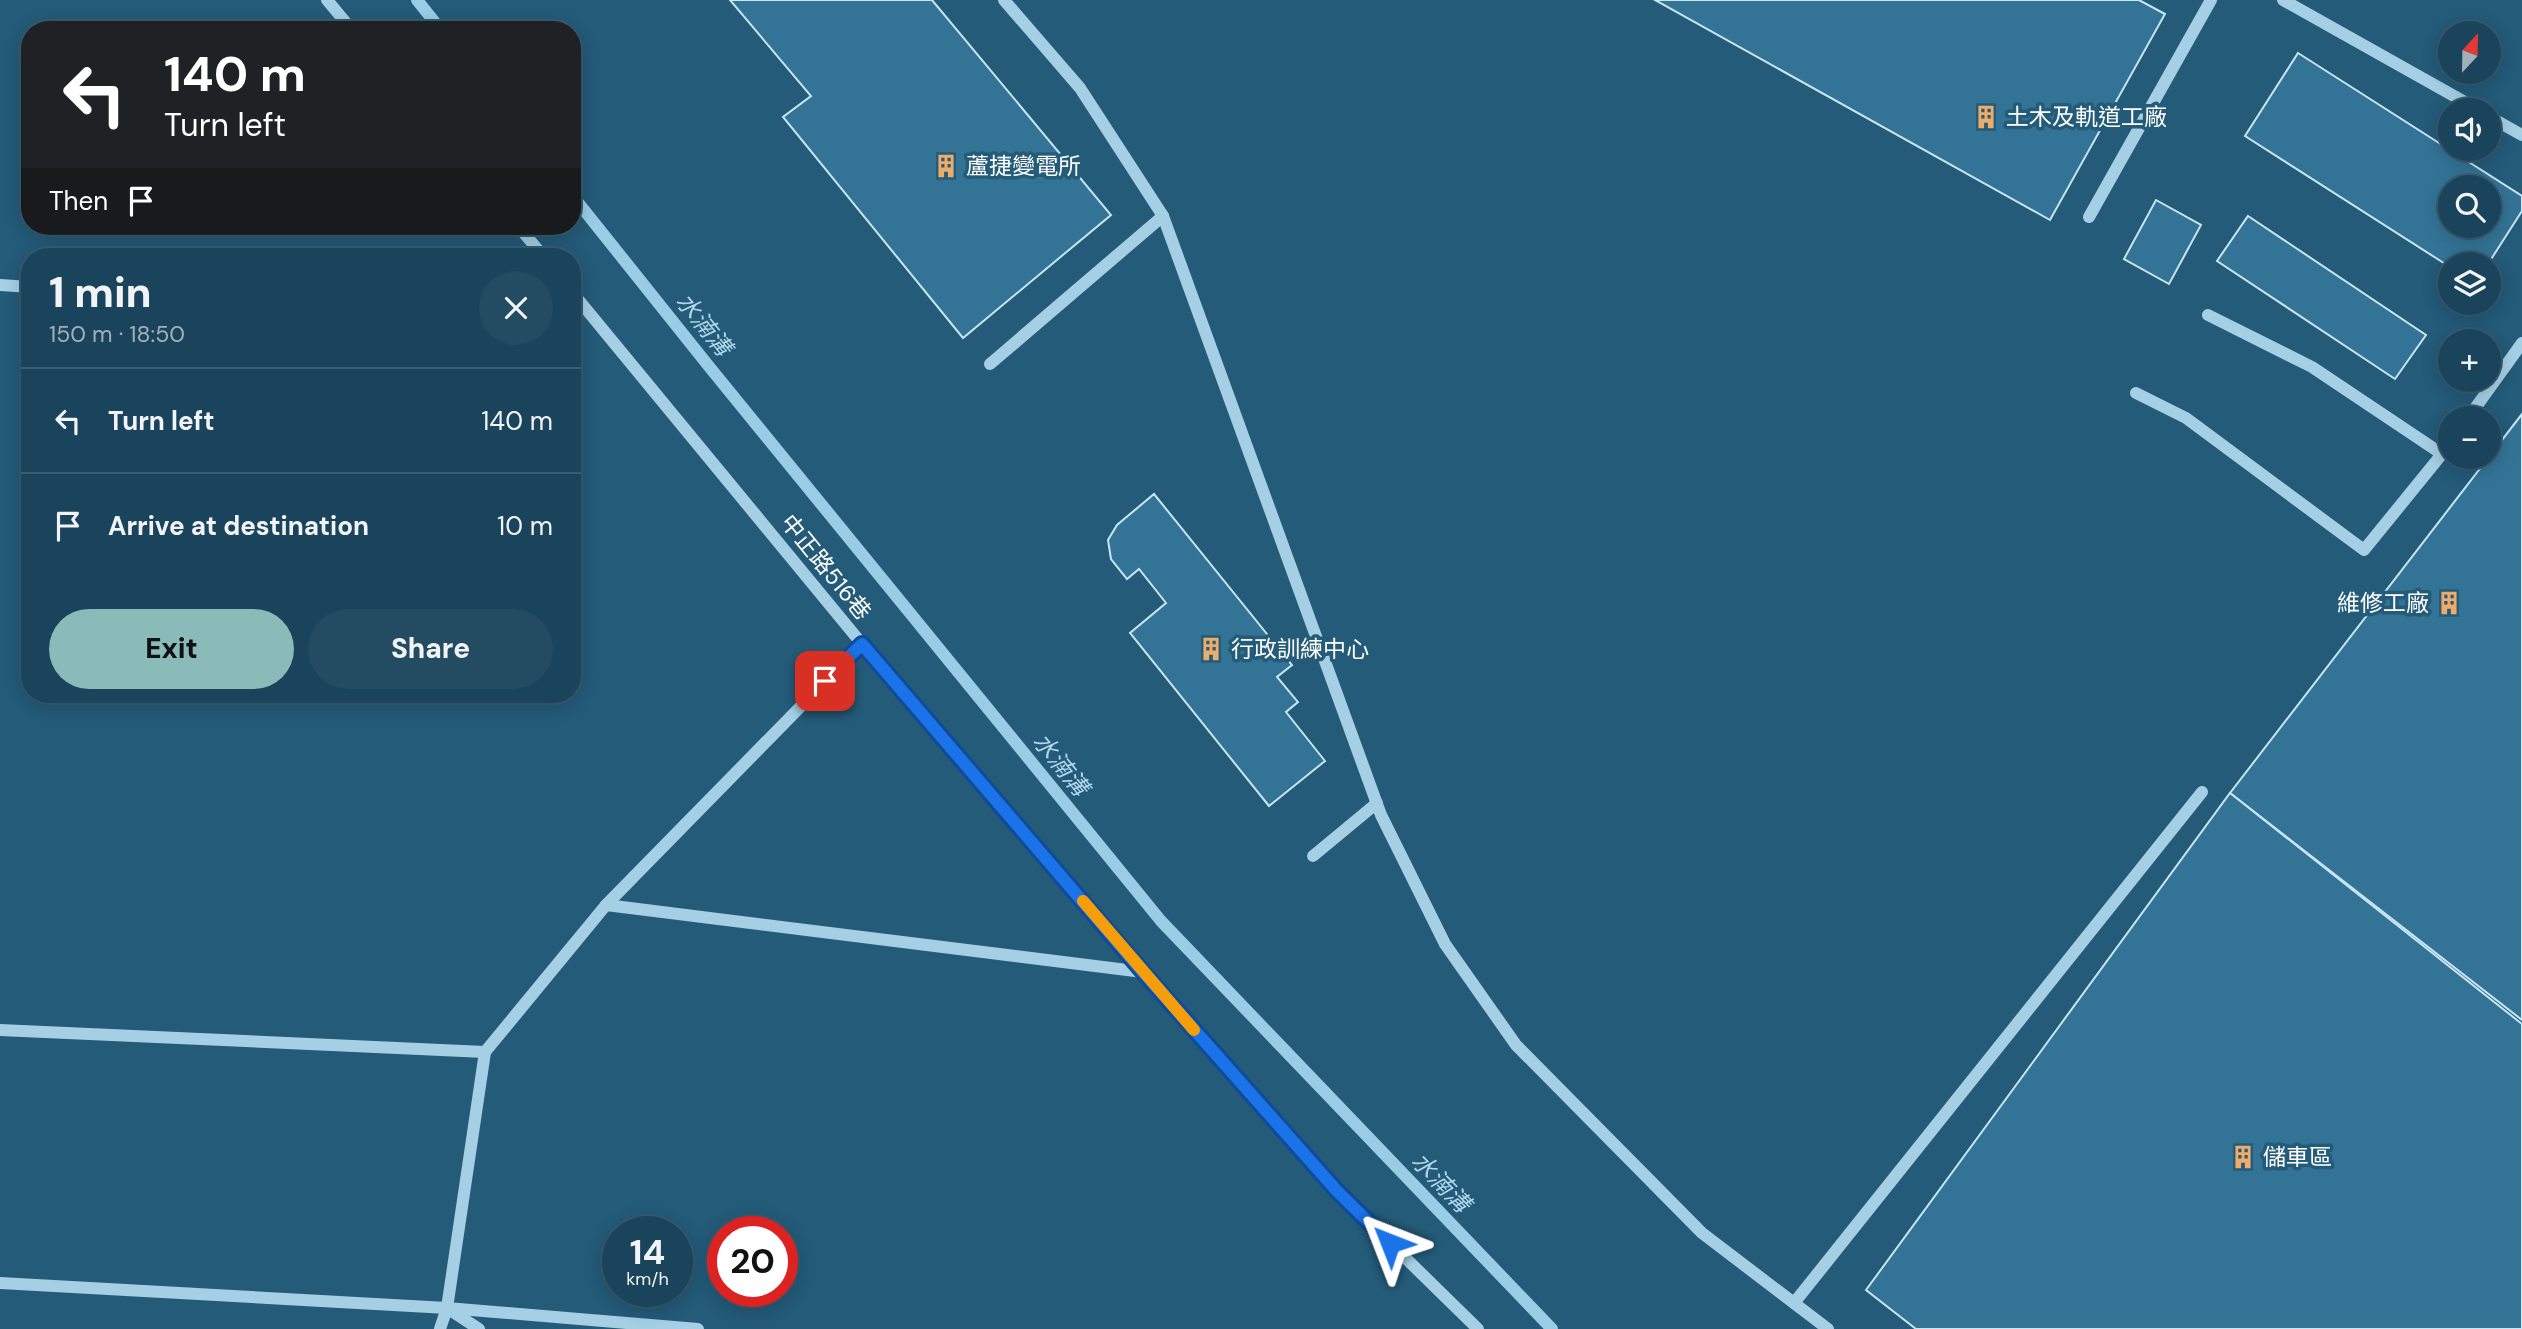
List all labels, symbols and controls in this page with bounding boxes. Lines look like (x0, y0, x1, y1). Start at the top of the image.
north arrow (2438, 21, 2501, 84)
map controls (2438, 21, 2501, 469)
text: 140 m (164, 42, 306, 106)
icon: left (49, 49, 140, 140)
button: sound (2438, 98, 2501, 161)
place label: 土木及軌道工廠 (2006, 102, 2167, 132)
building icon: 土木及軌道工廠 (1972, 103, 2000, 131)
text: Turn left (164, 104, 286, 146)
place label: 蘆捷變電所 (966, 151, 1081, 181)
building icon: 蘆捷變電所 (932, 152, 960, 180)
button: search (2438, 175, 2501, 238)
icon: arrive (122, 182, 160, 220)
text: Then (49, 184, 108, 218)
button: layers (2438, 252, 2501, 315)
text: 1 min (49, 265, 152, 320)
button: close (479, 271, 553, 345)
water label: 水湳溝 (669, 286, 741, 364)
text: 150 m · 18:50 (49, 319, 185, 349)
button: + (2438, 329, 2501, 392)
icon: left (49, 402, 87, 440)
text: Turn left (108, 404, 215, 438)
text: 140 m (481, 404, 553, 438)
button: − (2438, 406, 2501, 469)
icon: arrive (49, 507, 87, 545)
street label: 中正路516巷 (774, 508, 878, 626)
text: Arrive at destination (108, 509, 369, 543)
text: 10 m (497, 509, 553, 543)
place label: 維修工廠 (2337, 588, 2429, 618)
building icon: 維修工廠 (2435, 589, 2463, 617)
button: Exit (49, 609, 294, 689)
button: Share (308, 609, 553, 689)
place label: 行政訓練中心 (1231, 634, 1369, 664)
building icon: 行政訓練中心 (1197, 635, 1225, 663)
pin (795, 651, 855, 711)
icon: arrive (806, 662, 844, 700)
water label: 水湳溝 (1026, 726, 1098, 804)
place label: 儲車區 (2263, 1142, 2332, 1172)
building icon: 儲車區 (2229, 1143, 2257, 1171)
water label: 水湳溝 (1405, 1145, 1479, 1221)
position arrow (1353, 1206, 1427, 1280)
speed limit sign: 20 (707, 1216, 798, 1307)
text: 14 (630, 1229, 665, 1275)
text: km/h (626, 1267, 669, 1291)

